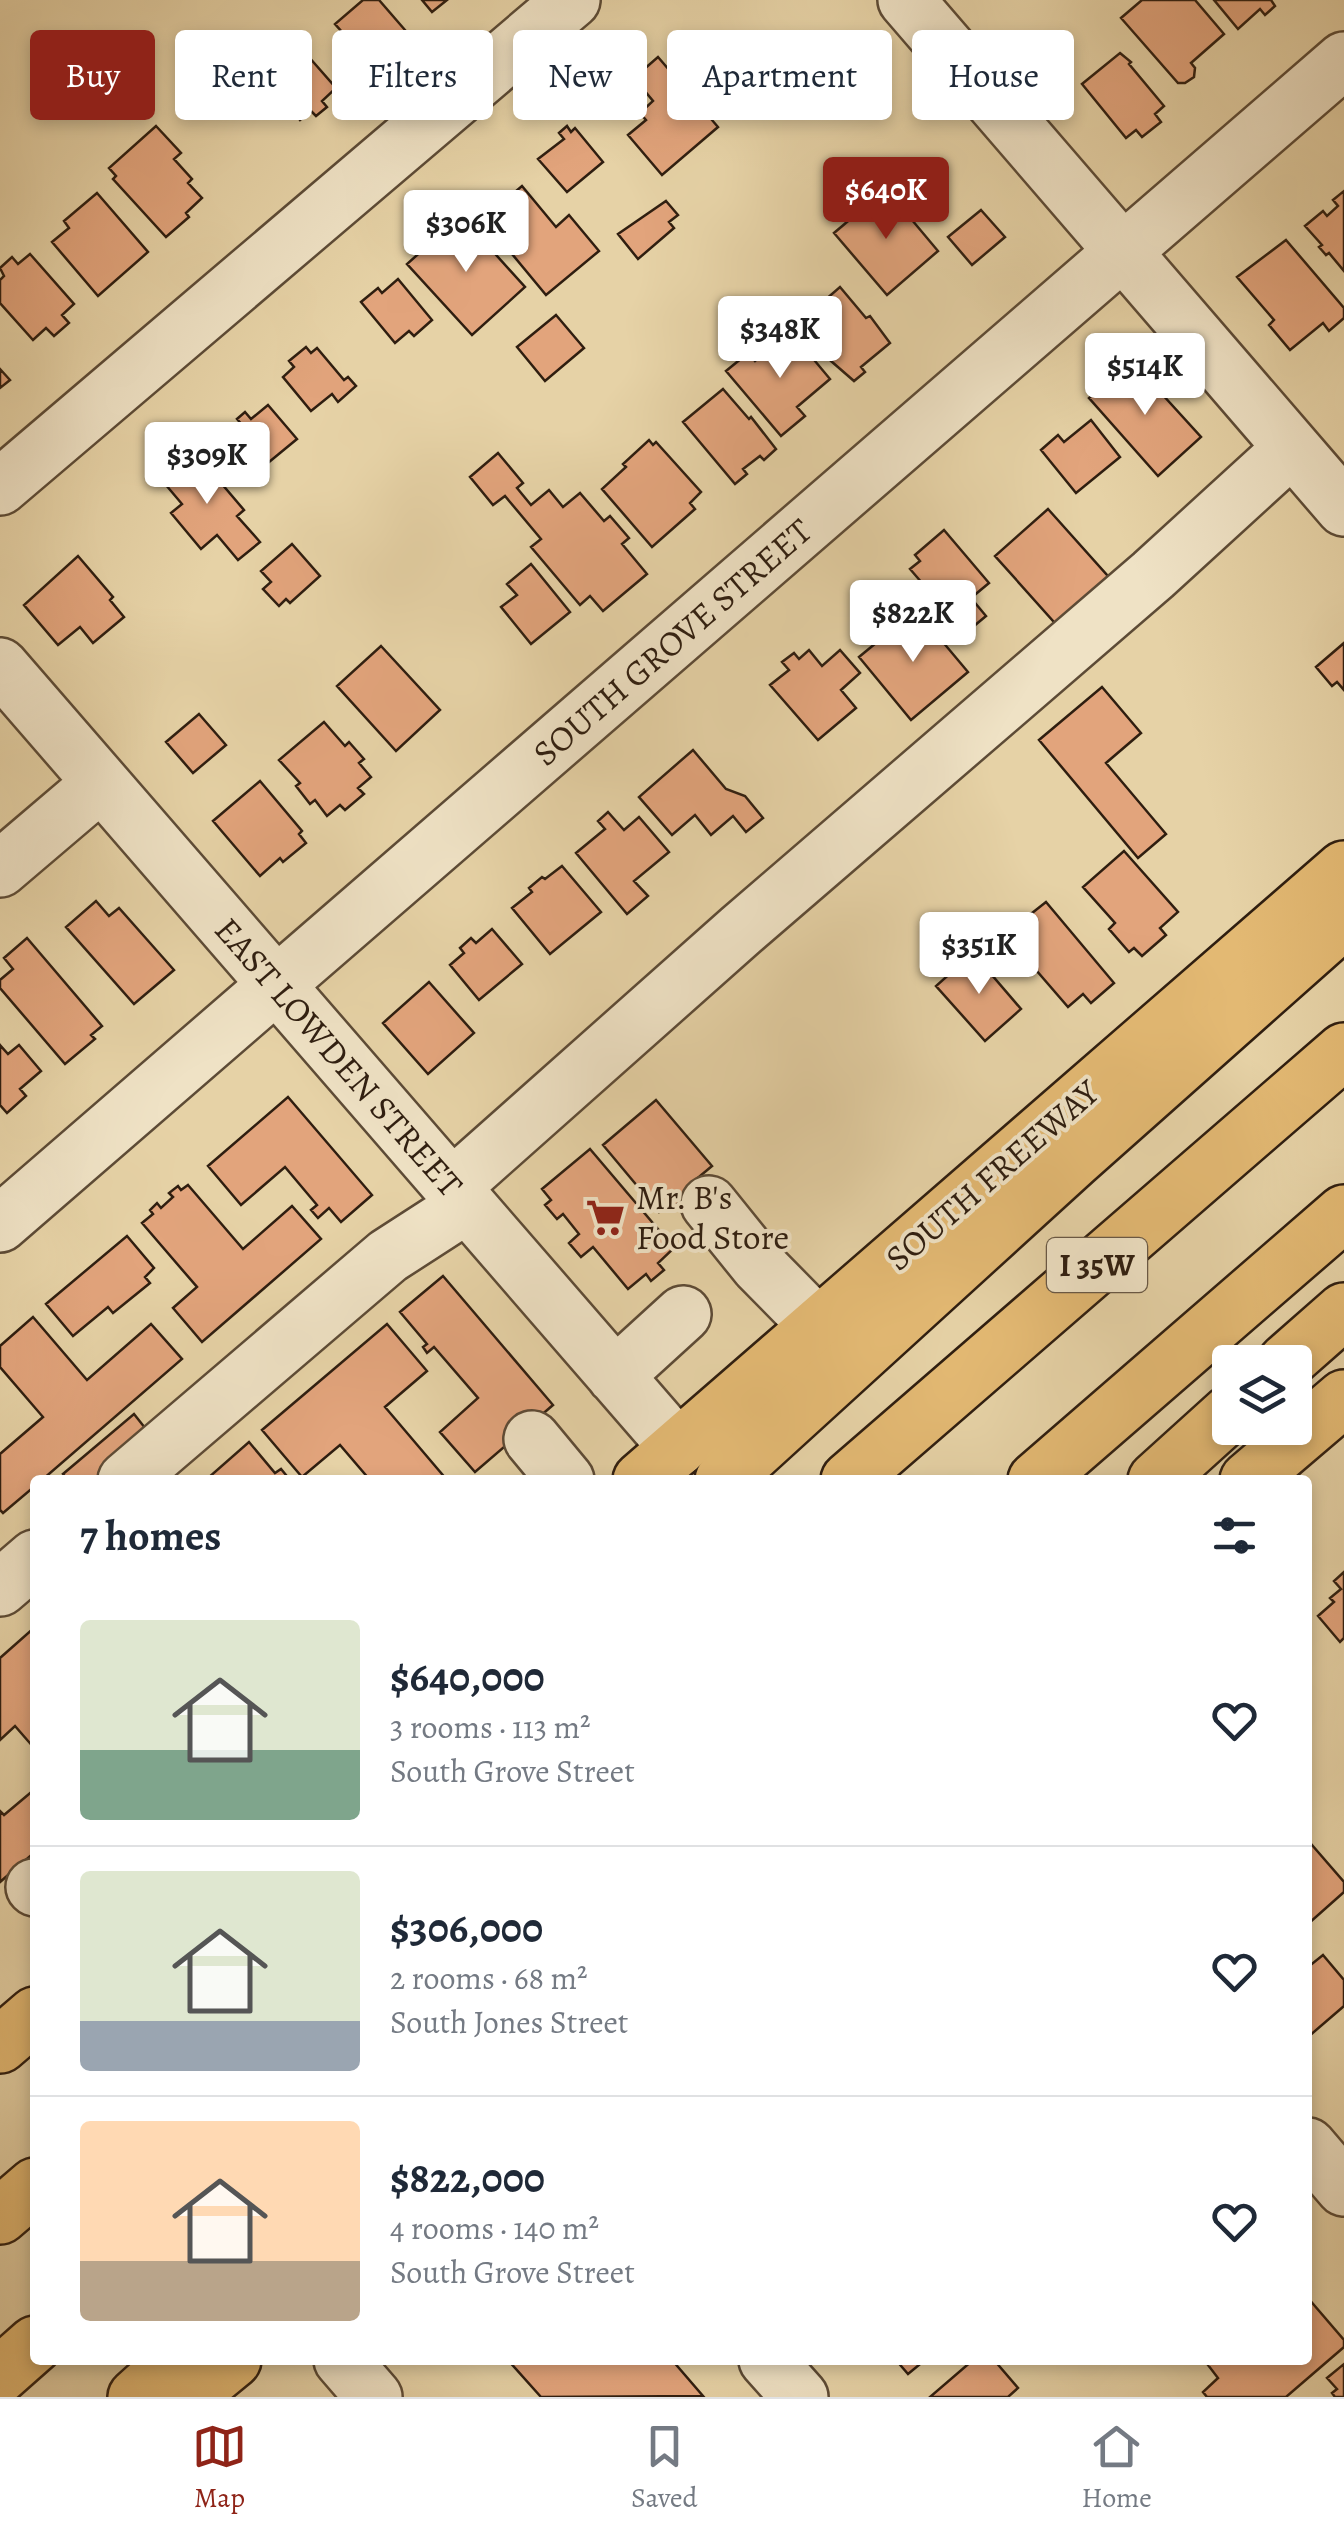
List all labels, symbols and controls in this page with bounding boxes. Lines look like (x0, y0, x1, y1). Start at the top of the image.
chip: Buy (30, 30, 155, 120)
chip: Rent (175, 30, 312, 120)
chip: Filters (332, 30, 493, 120)
chip: New (513, 30, 647, 120)
chip: Apartment (667, 30, 892, 120)
chip: House (912, 30, 1074, 120)
pin: $640K (816, 157, 956, 242)
text: $640K (845, 167, 927, 211)
pin: $306K (396, 190, 536, 275)
text: $306K (426, 200, 506, 244)
pin: $348K (710, 296, 850, 381)
text: $348K (740, 306, 820, 350)
pin: $514K (1075, 333, 1215, 418)
text: $514K (1107, 343, 1183, 387)
pin: $309K (137, 422, 277, 507)
text: $309K (167, 432, 247, 476)
street label: SOUTH GROVE STREET (522, 507, 822, 777)
pin: $822K (843, 580, 983, 665)
text: $822K (872, 590, 954, 634)
street label: EAST LOWDEN STREET (204, 907, 474, 1207)
pin: $351K (909, 912, 1049, 997)
text: $351K (942, 922, 1016, 966)
street label: SOUTH FREEWAY (875, 1068, 1110, 1281)
place label: Mr. B's Food Store (636, 1173, 789, 1261)
supermarket icon: Mr. B's Food Store (585, 1196, 627, 1238)
road number: I 35W (1047, 1238, 1147, 1292)
map controls (1212, 1345, 1312, 1445)
button: layers (1212, 1345, 1312, 1445)
text: 7 homes (80, 1507, 221, 1564)
icon: filters (1207, 1508, 1262, 1563)
text: $640,000 (390, 1648, 545, 1705)
icon: home (160, 1660, 280, 1780)
icon: heart (1207, 1693, 1262, 1748)
text: 3 rooms · 113 m² (390, 1705, 591, 1749)
text: South Grove Street (390, 1749, 635, 1793)
text: $306,000 (390, 1899, 543, 1956)
icon: home (160, 1911, 280, 2031)
icon: heart (1207, 1944, 1262, 1999)
text: 2 rooms · 68 m² (390, 1956, 588, 2000)
text: South Jones Street (390, 2000, 628, 2044)
text: $822,000 (390, 2149, 545, 2206)
icon: home (160, 2161, 280, 2281)
icon: heart (1207, 2194, 1262, 2249)
text: 4 rooms · 140 m² (390, 2206, 599, 2250)
text: South Grove Street (390, 2250, 635, 2294)
tab: Map (192, 2419, 247, 2517)
tab: Saved (631, 2419, 698, 2517)
tab: Home (1082, 2419, 1152, 2517)

